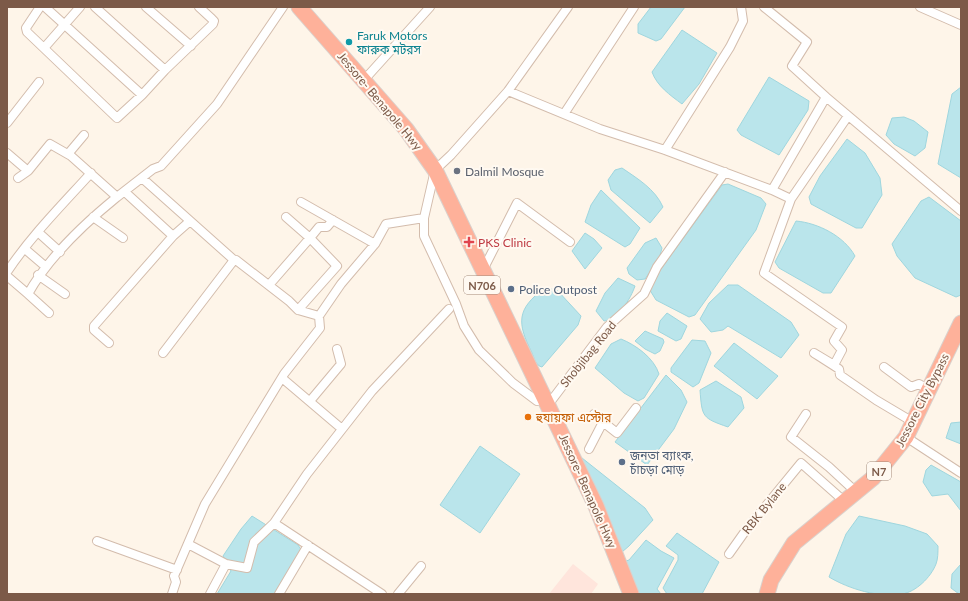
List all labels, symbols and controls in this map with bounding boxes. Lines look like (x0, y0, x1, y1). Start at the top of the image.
place label: Faruk Motors ফারুক মটরস (356, 28, 427, 57)
marker: Faruk Motors ফারুক মটরস (344, 37, 354, 47)
street label: Jessore- Benapole Hwy (335, 49, 426, 154)
place label: Dalmil Mosque (465, 164, 544, 179)
marker: Dalmil Mosque (452, 166, 462, 176)
place label: PKS Clinic (478, 235, 532, 250)
marker: PKS Clinic (463, 236, 475, 248)
road number: N706 (464, 276, 500, 294)
place label: Police Outpost (519, 282, 598, 297)
marker: Police Outpost (506, 284, 516, 294)
street label: Shobjibag Road (557, 318, 619, 390)
street label: Jessore City Bypass (892, 351, 952, 449)
place label: হুযায়ফা এস্টোর (535, 410, 612, 425)
marker: হুযায়ফা এস্টোর (523, 412, 533, 422)
street label: Jessore- Benapole Hwy (556, 432, 620, 551)
place label: জনতা ব্যাংক, চাঁচড়া মোড় (629, 448, 694, 477)
marker: জনতা ব্যাংক, চাঁচড়া মোড় (617, 457, 627, 467)
road number: N7 (867, 462, 891, 480)
street label: RBK Bylane (739, 479, 789, 537)

